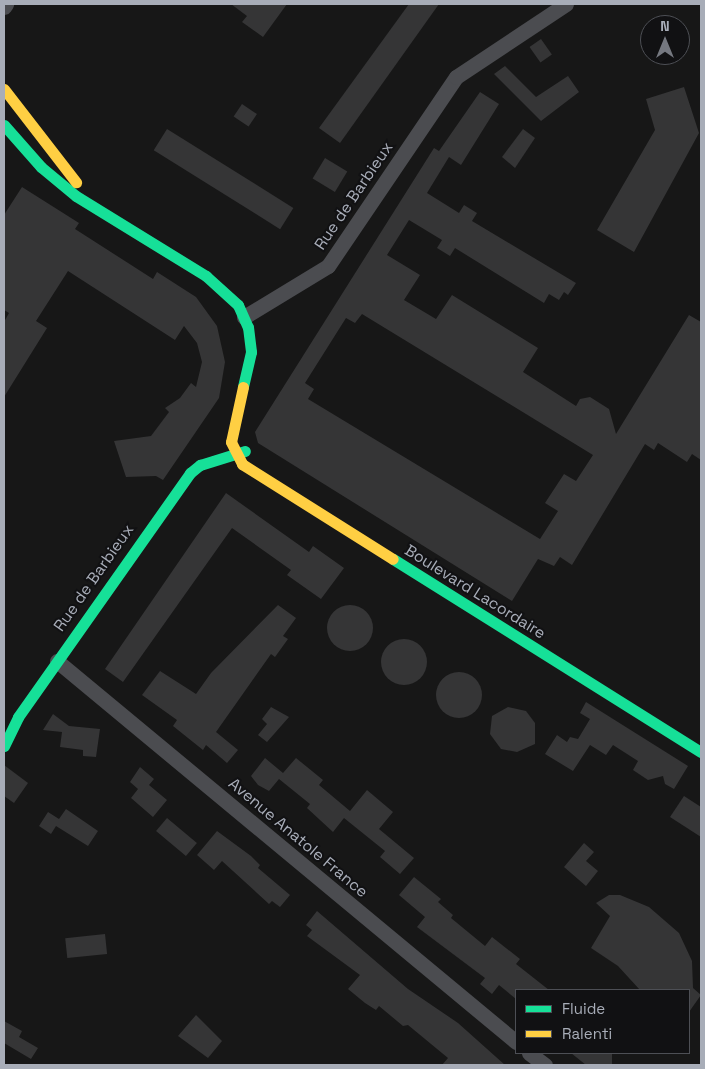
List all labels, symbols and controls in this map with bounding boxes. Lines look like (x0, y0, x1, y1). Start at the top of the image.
north arrow (640, 15, 690, 65)
text: N (660, 17, 670, 35)
street label: Rue de Barbieux (311, 138, 397, 254)
street label: Rue de Barbieux (50, 521, 138, 635)
street label: Boulevard Lacordaire (401, 541, 549, 643)
street label: Avenue Anatole France (224, 774, 372, 902)
legend (515, 989, 690, 1054)
text: Fluide (562, 999, 605, 1018)
text: Ralenti (562, 1024, 612, 1043)

